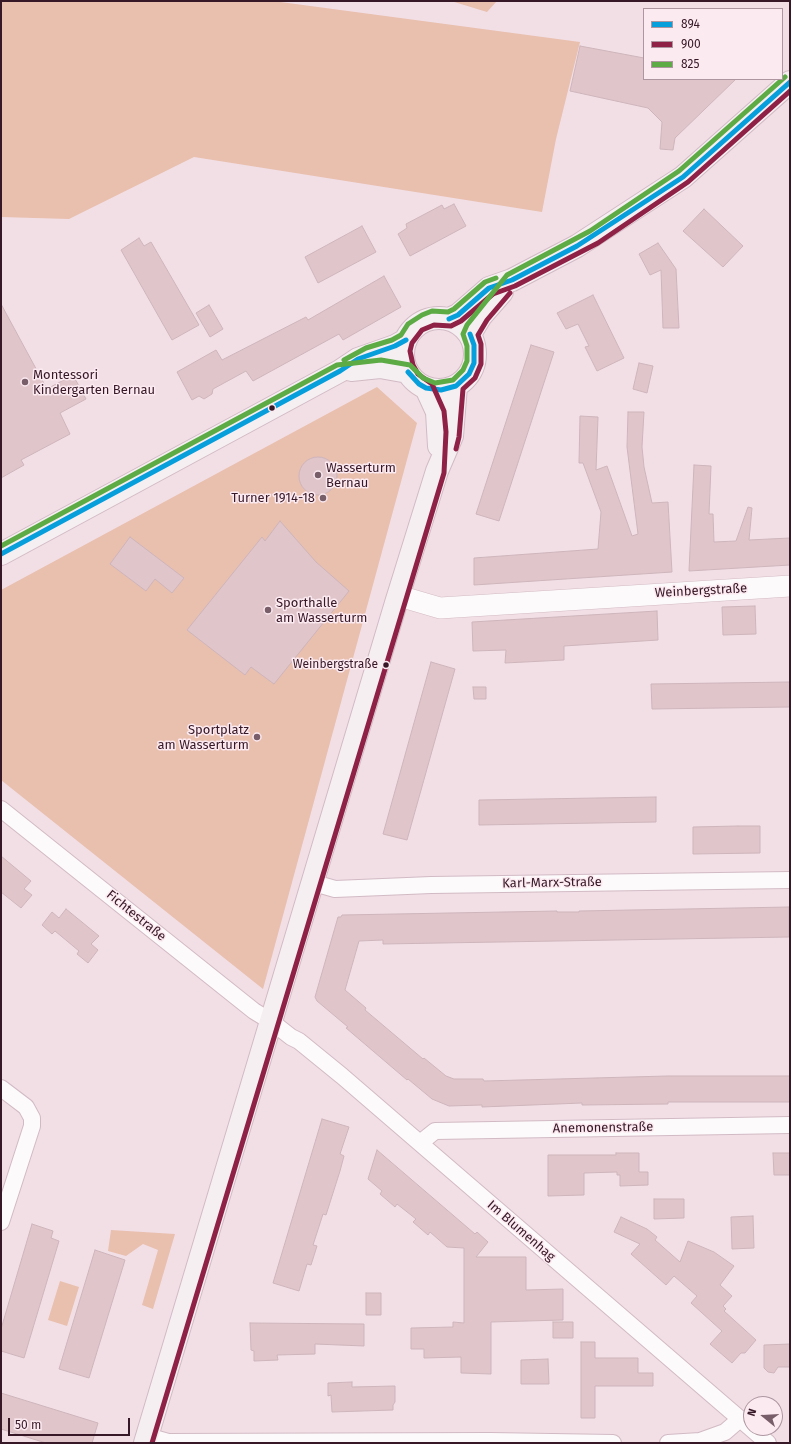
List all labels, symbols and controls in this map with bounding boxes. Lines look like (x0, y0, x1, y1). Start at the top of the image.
legend (643, 8, 783, 80)
text: 894 (681, 17, 700, 31)
text: 900 (681, 37, 701, 51)
text: 825 (681, 57, 699, 71)
place label: Montessori Kindergarten Bernau (33, 367, 155, 398)
marker: Montessori Kindergarten Bernau (20, 377, 30, 387)
unlabelled marker (267, 403, 277, 413)
place label: Wasserturm Bernau (326, 460, 396, 491)
marker: Wasserturm Bernau (313, 470, 323, 480)
place label: Turner 1914-18 (231, 490, 315, 506)
marker: Turner 1914-18 (318, 493, 328, 503)
street label: Weinbergstraße (654, 581, 748, 601)
place label: Sporthalle am Wasserturm (276, 595, 367, 626)
marker: Sporthalle am Wasserturm (263, 605, 273, 615)
place label: Weinbergstraße (293, 658, 378, 672)
marker: Weinbergstraße (381, 660, 391, 670)
place label: Sportplatz am Wasserturm (158, 722, 249, 753)
marker: Sportplatz am Wasserturm (252, 732, 262, 742)
street label: Karl-Marx-Straße (502, 874, 602, 892)
street label: Fichtestraße (103, 887, 169, 945)
street label: Anemonenstraße (553, 1119, 653, 1137)
street label: Im Blumenhag (484, 1197, 558, 1265)
north arrow (743, 1396, 783, 1436)
text: N (745, 1407, 759, 1418)
scale bar (10, 1410, 132, 1436)
text: 50 m (15, 1418, 41, 1432)

